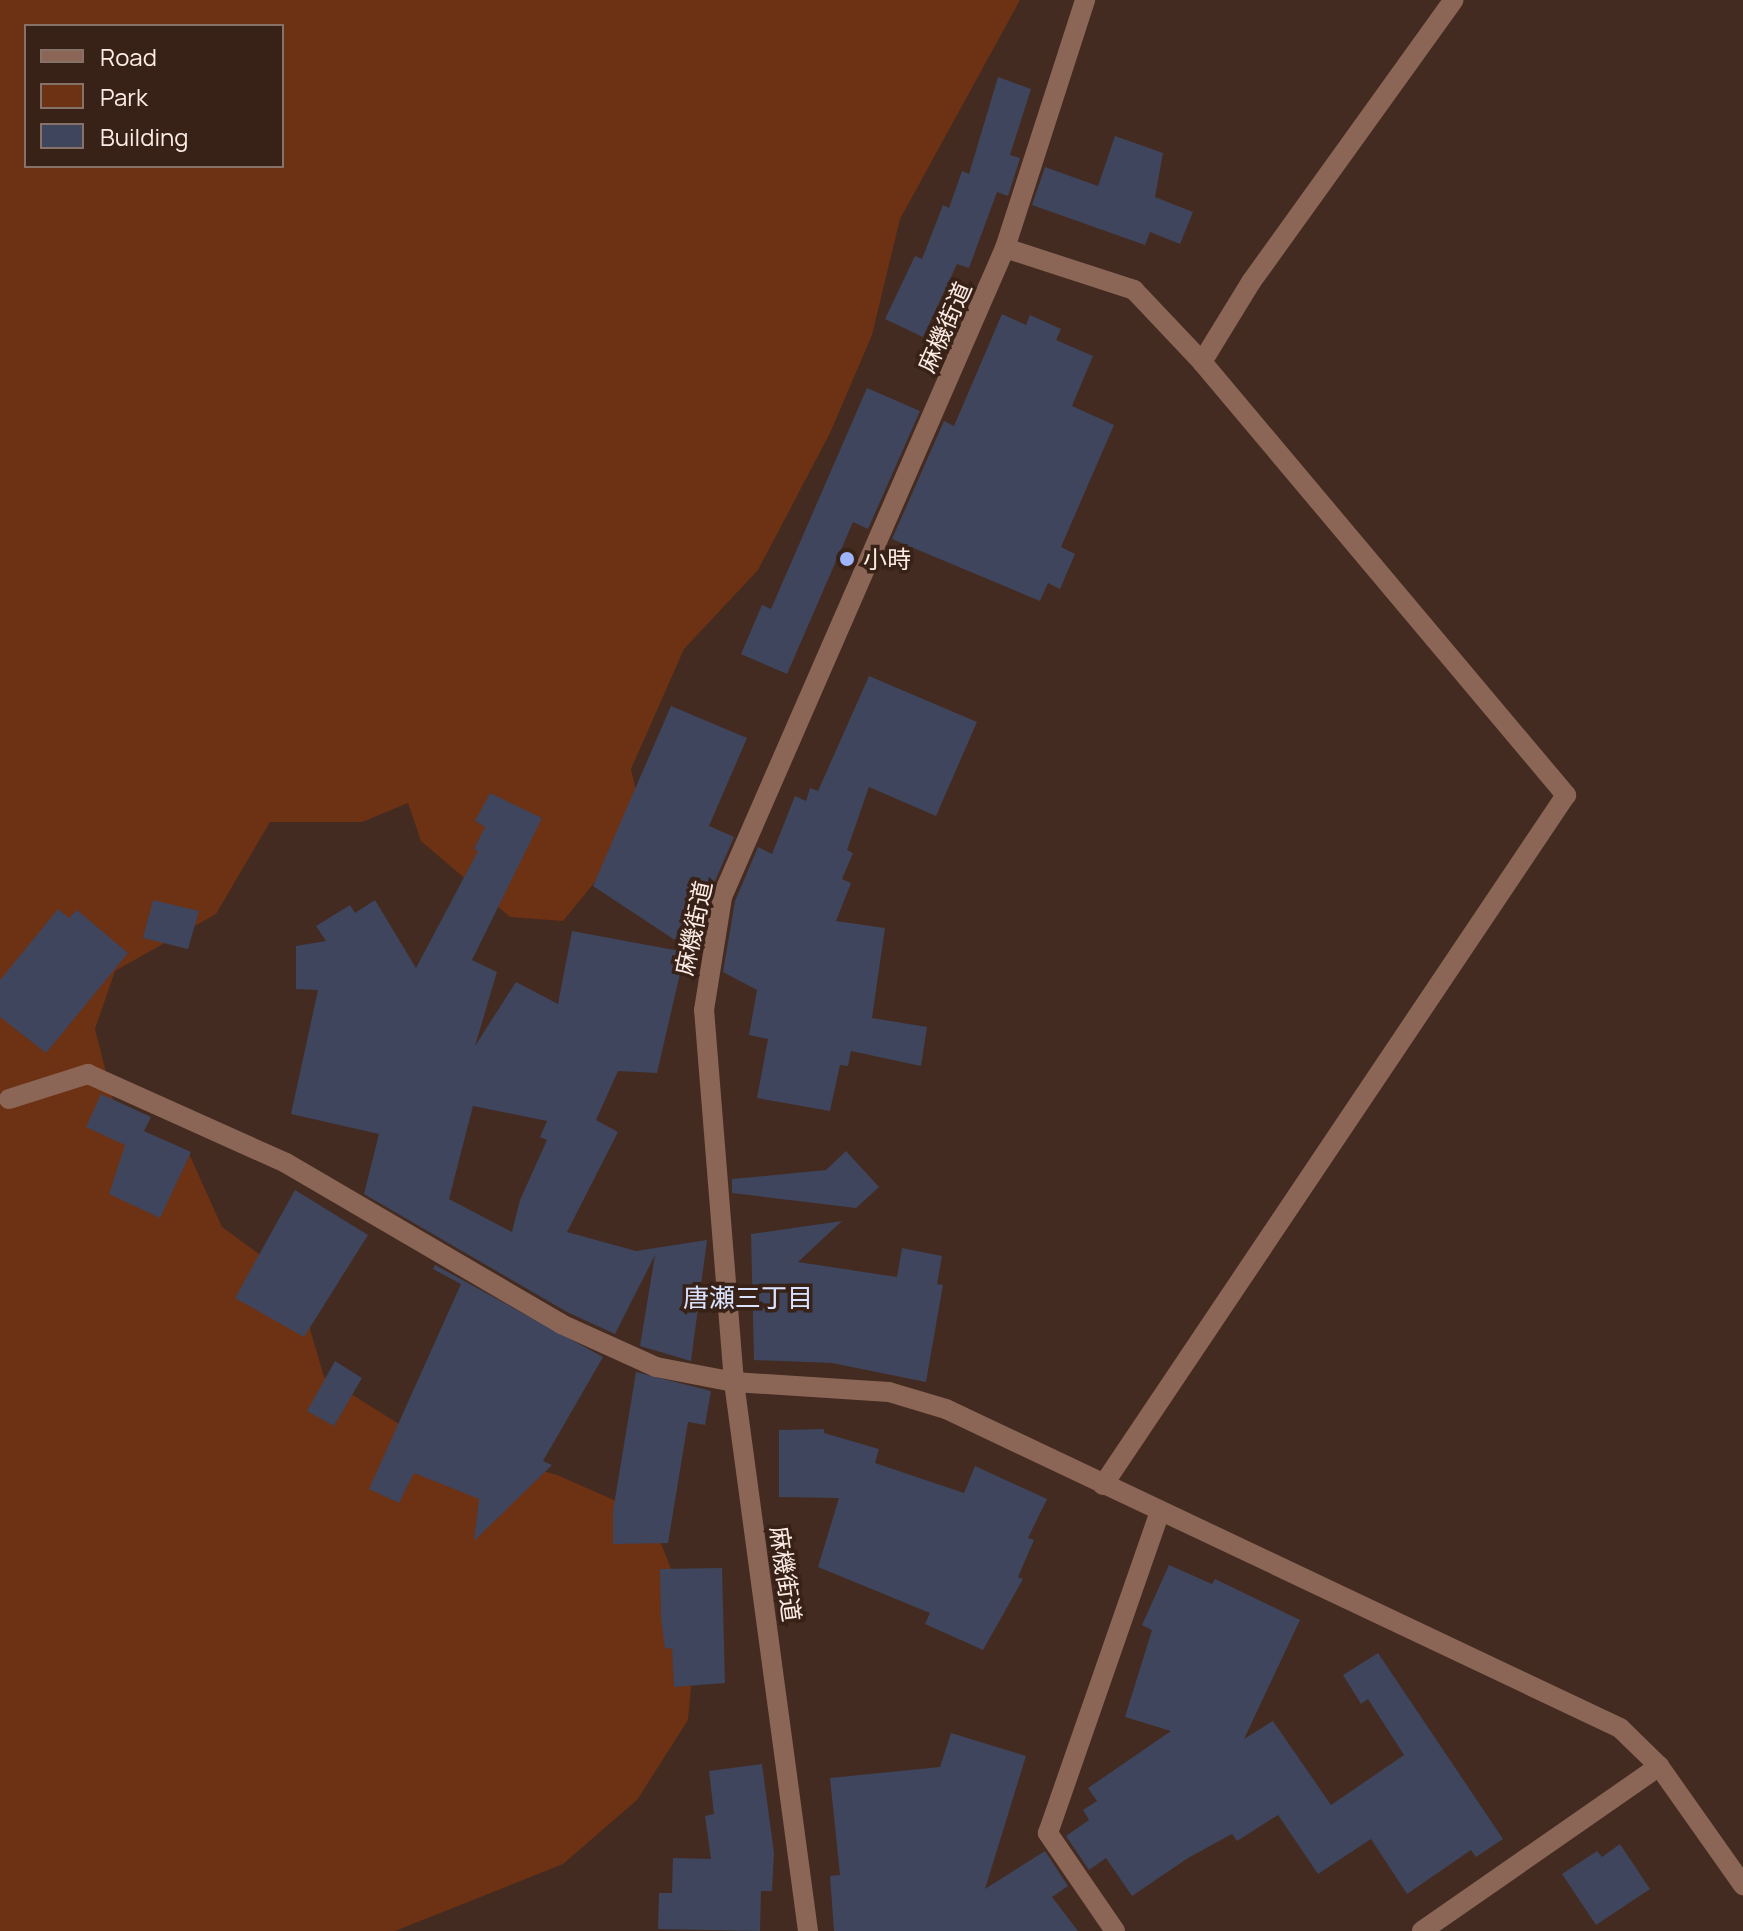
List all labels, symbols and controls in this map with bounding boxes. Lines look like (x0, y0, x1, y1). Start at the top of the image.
legend (24, 24, 284, 168)
text: Road (100, 40, 157, 73)
text: Park (100, 80, 148, 113)
text: Building (100, 120, 188, 153)
street label: 麻機街道 (911, 277, 977, 377)
place label: 小時 (863, 545, 911, 573)
marker: 小時 (838, 550, 856, 568)
street label: 麻機街道 (669, 878, 717, 978)
district label: 唐瀬三丁目 (683, 1282, 813, 1314)
street label: 麻機街道 (765, 1524, 807, 1624)

